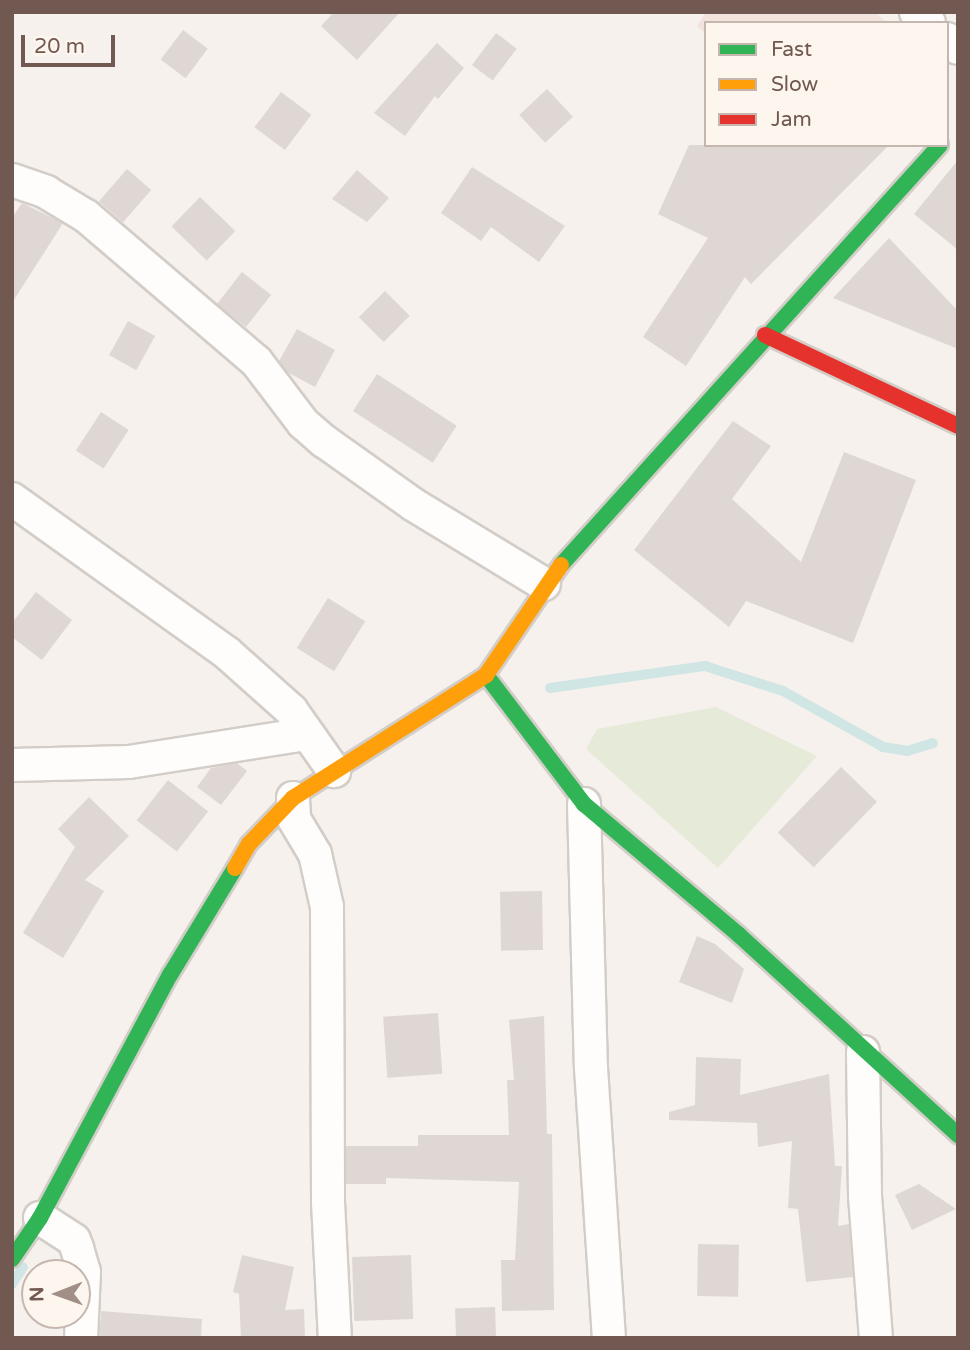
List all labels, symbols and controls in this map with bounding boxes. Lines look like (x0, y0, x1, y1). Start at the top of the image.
scale bar (24, 21, 119, 65)
legend (704, 21, 949, 147)
text: 20 m (34, 34, 85, 59)
text: Fast (771, 37, 812, 62)
text: Slow (771, 72, 818, 97)
text: Jam (771, 107, 812, 132)
north arrow (21, 1259, 91, 1329)
text: N (26, 1287, 48, 1302)

